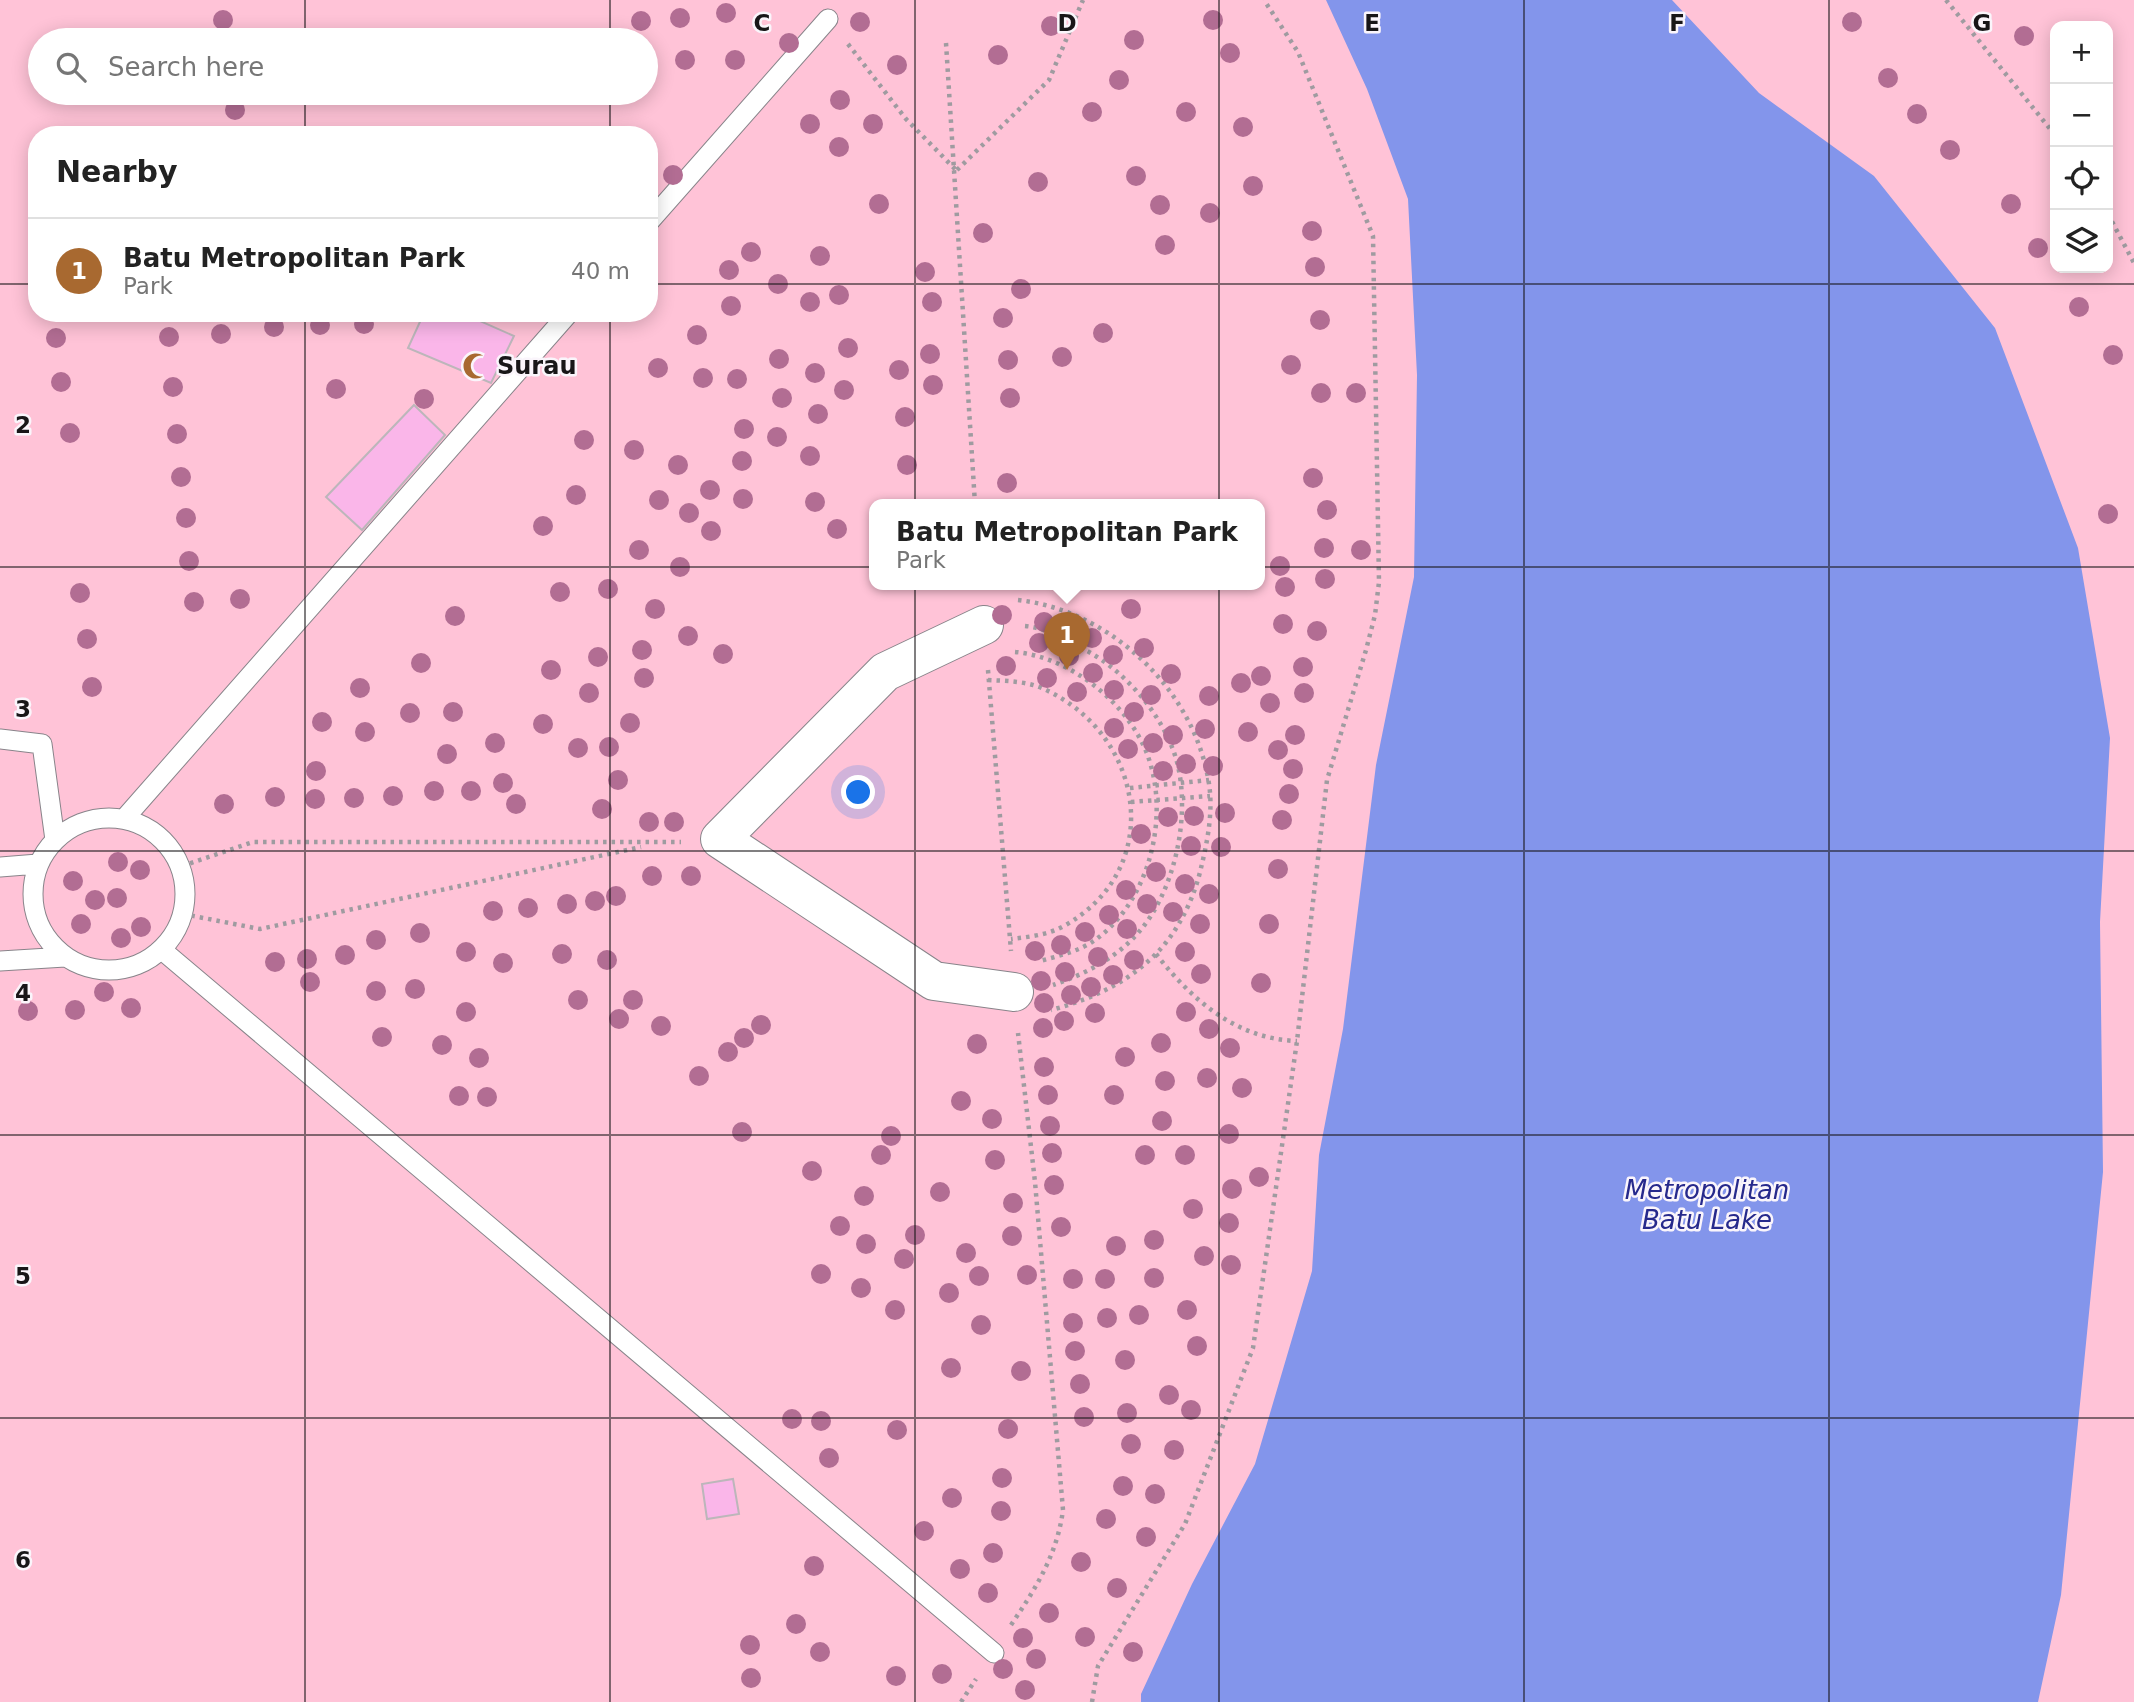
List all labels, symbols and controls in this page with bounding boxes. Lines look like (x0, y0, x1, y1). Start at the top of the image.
text: C (754, 10, 770, 36)
text: D (1057, 10, 1077, 36)
text: E (1364, 10, 1380, 36)
text: F (1669, 10, 1685, 36)
text: G (1973, 10, 1991, 36)
map controls (2050, 21, 2113, 273)
button: + (2050, 21, 2113, 84)
search box (28, 28, 658, 105)
icon: search (52, 48, 90, 86)
text: Search here (108, 52, 264, 82)
button: − (2050, 84, 2113, 147)
button: locate (2050, 147, 2113, 210)
text: Nearby (56, 154, 178, 189)
button: layers (2050, 210, 2113, 273)
text: Batu Metropolitan Park (123, 243, 465, 273)
text: 1 (71, 258, 87, 284)
text: 40 m (571, 258, 630, 284)
text: Park (123, 273, 173, 299)
mosque icon: Surau (461, 351, 491, 381)
place label: Surau (497, 352, 577, 380)
text: 2 (15, 412, 31, 438)
popup (869, 499, 1265, 590)
text: Batu Metropolitan Park (896, 517, 1238, 547)
text: Park (896, 547, 946, 573)
pin: 1 (1044, 612, 1090, 670)
text: 3 (15, 696, 31, 722)
your location (841, 775, 875, 809)
text: 4 (15, 980, 31, 1006)
water label: Metropolitan Batu Lake (1625, 1175, 1789, 1235)
text: 5 (15, 1263, 31, 1289)
text: 6 (15, 1547, 31, 1573)

